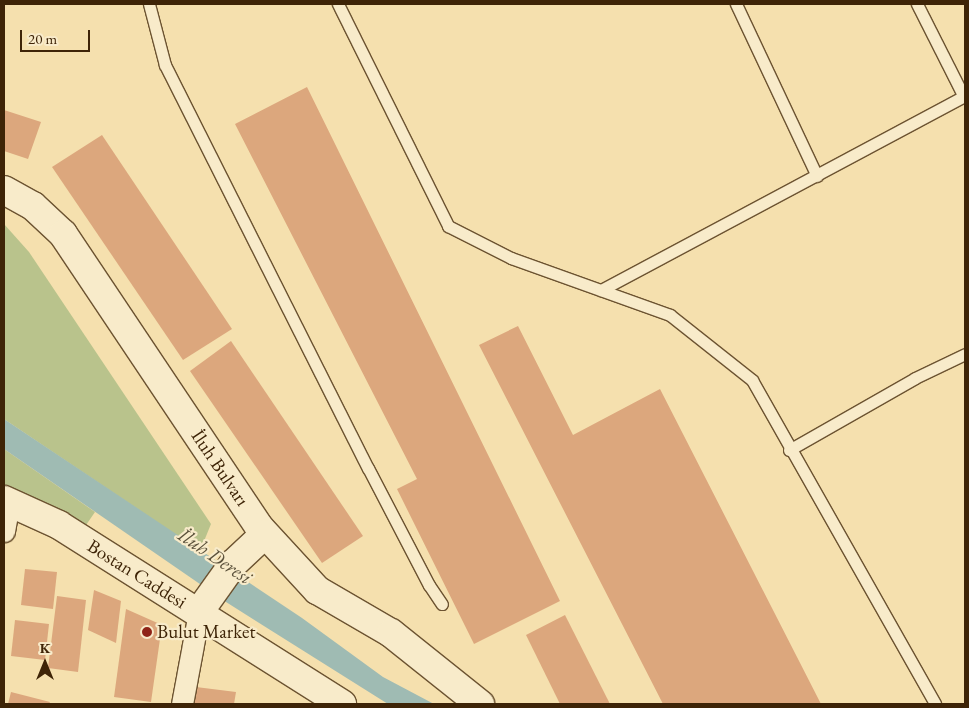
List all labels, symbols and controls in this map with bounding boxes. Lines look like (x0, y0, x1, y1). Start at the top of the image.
scale bar (22, 20, 92, 52)
text: 20 m (28, 29, 57, 48)
street label: İluh Bulvarı (186, 426, 254, 510)
water label: İluh Deresi (173, 523, 257, 589)
street label: Bostan Caddesi (83, 535, 191, 613)
place label: Bulut Market (157, 621, 255, 643)
marker: Bulut Market (141, 626, 153, 638)
north arrow (20, 638, 70, 688)
text: K (40, 639, 50, 657)

